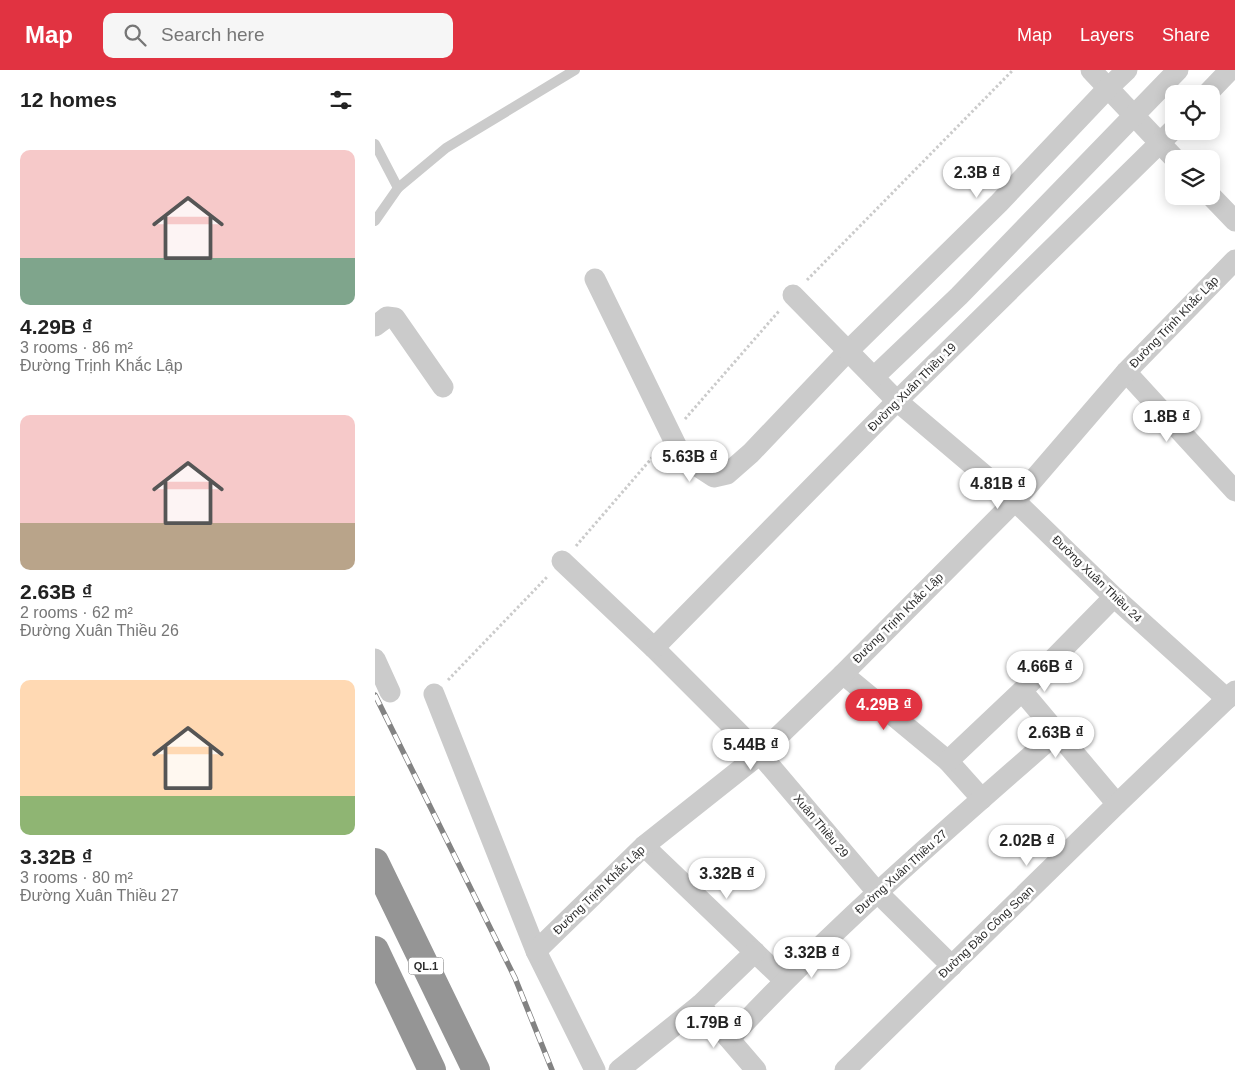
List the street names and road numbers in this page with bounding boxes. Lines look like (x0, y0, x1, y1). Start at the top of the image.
street label: Đường Trịnh Khắc Lập (1126, 272, 1222, 371)
street label: Đường Xuân Thiều 19 (865, 340, 959, 434)
street label: Đường Xuân Thiều 24 (1049, 533, 1145, 626)
street label: Đường Trịnh Khắc Lập (849, 569, 946, 666)
street label: Xuân Thiều 29 (791, 792, 852, 861)
street label: Đường Xuân Thiều 27 (852, 827, 950, 917)
street label: Đường Trịnh Khắc Lập (550, 842, 648, 937)
street label: Đường Đào Công Soạn (936, 883, 1036, 981)
road number: QL.1 (409, 958, 443, 974)

